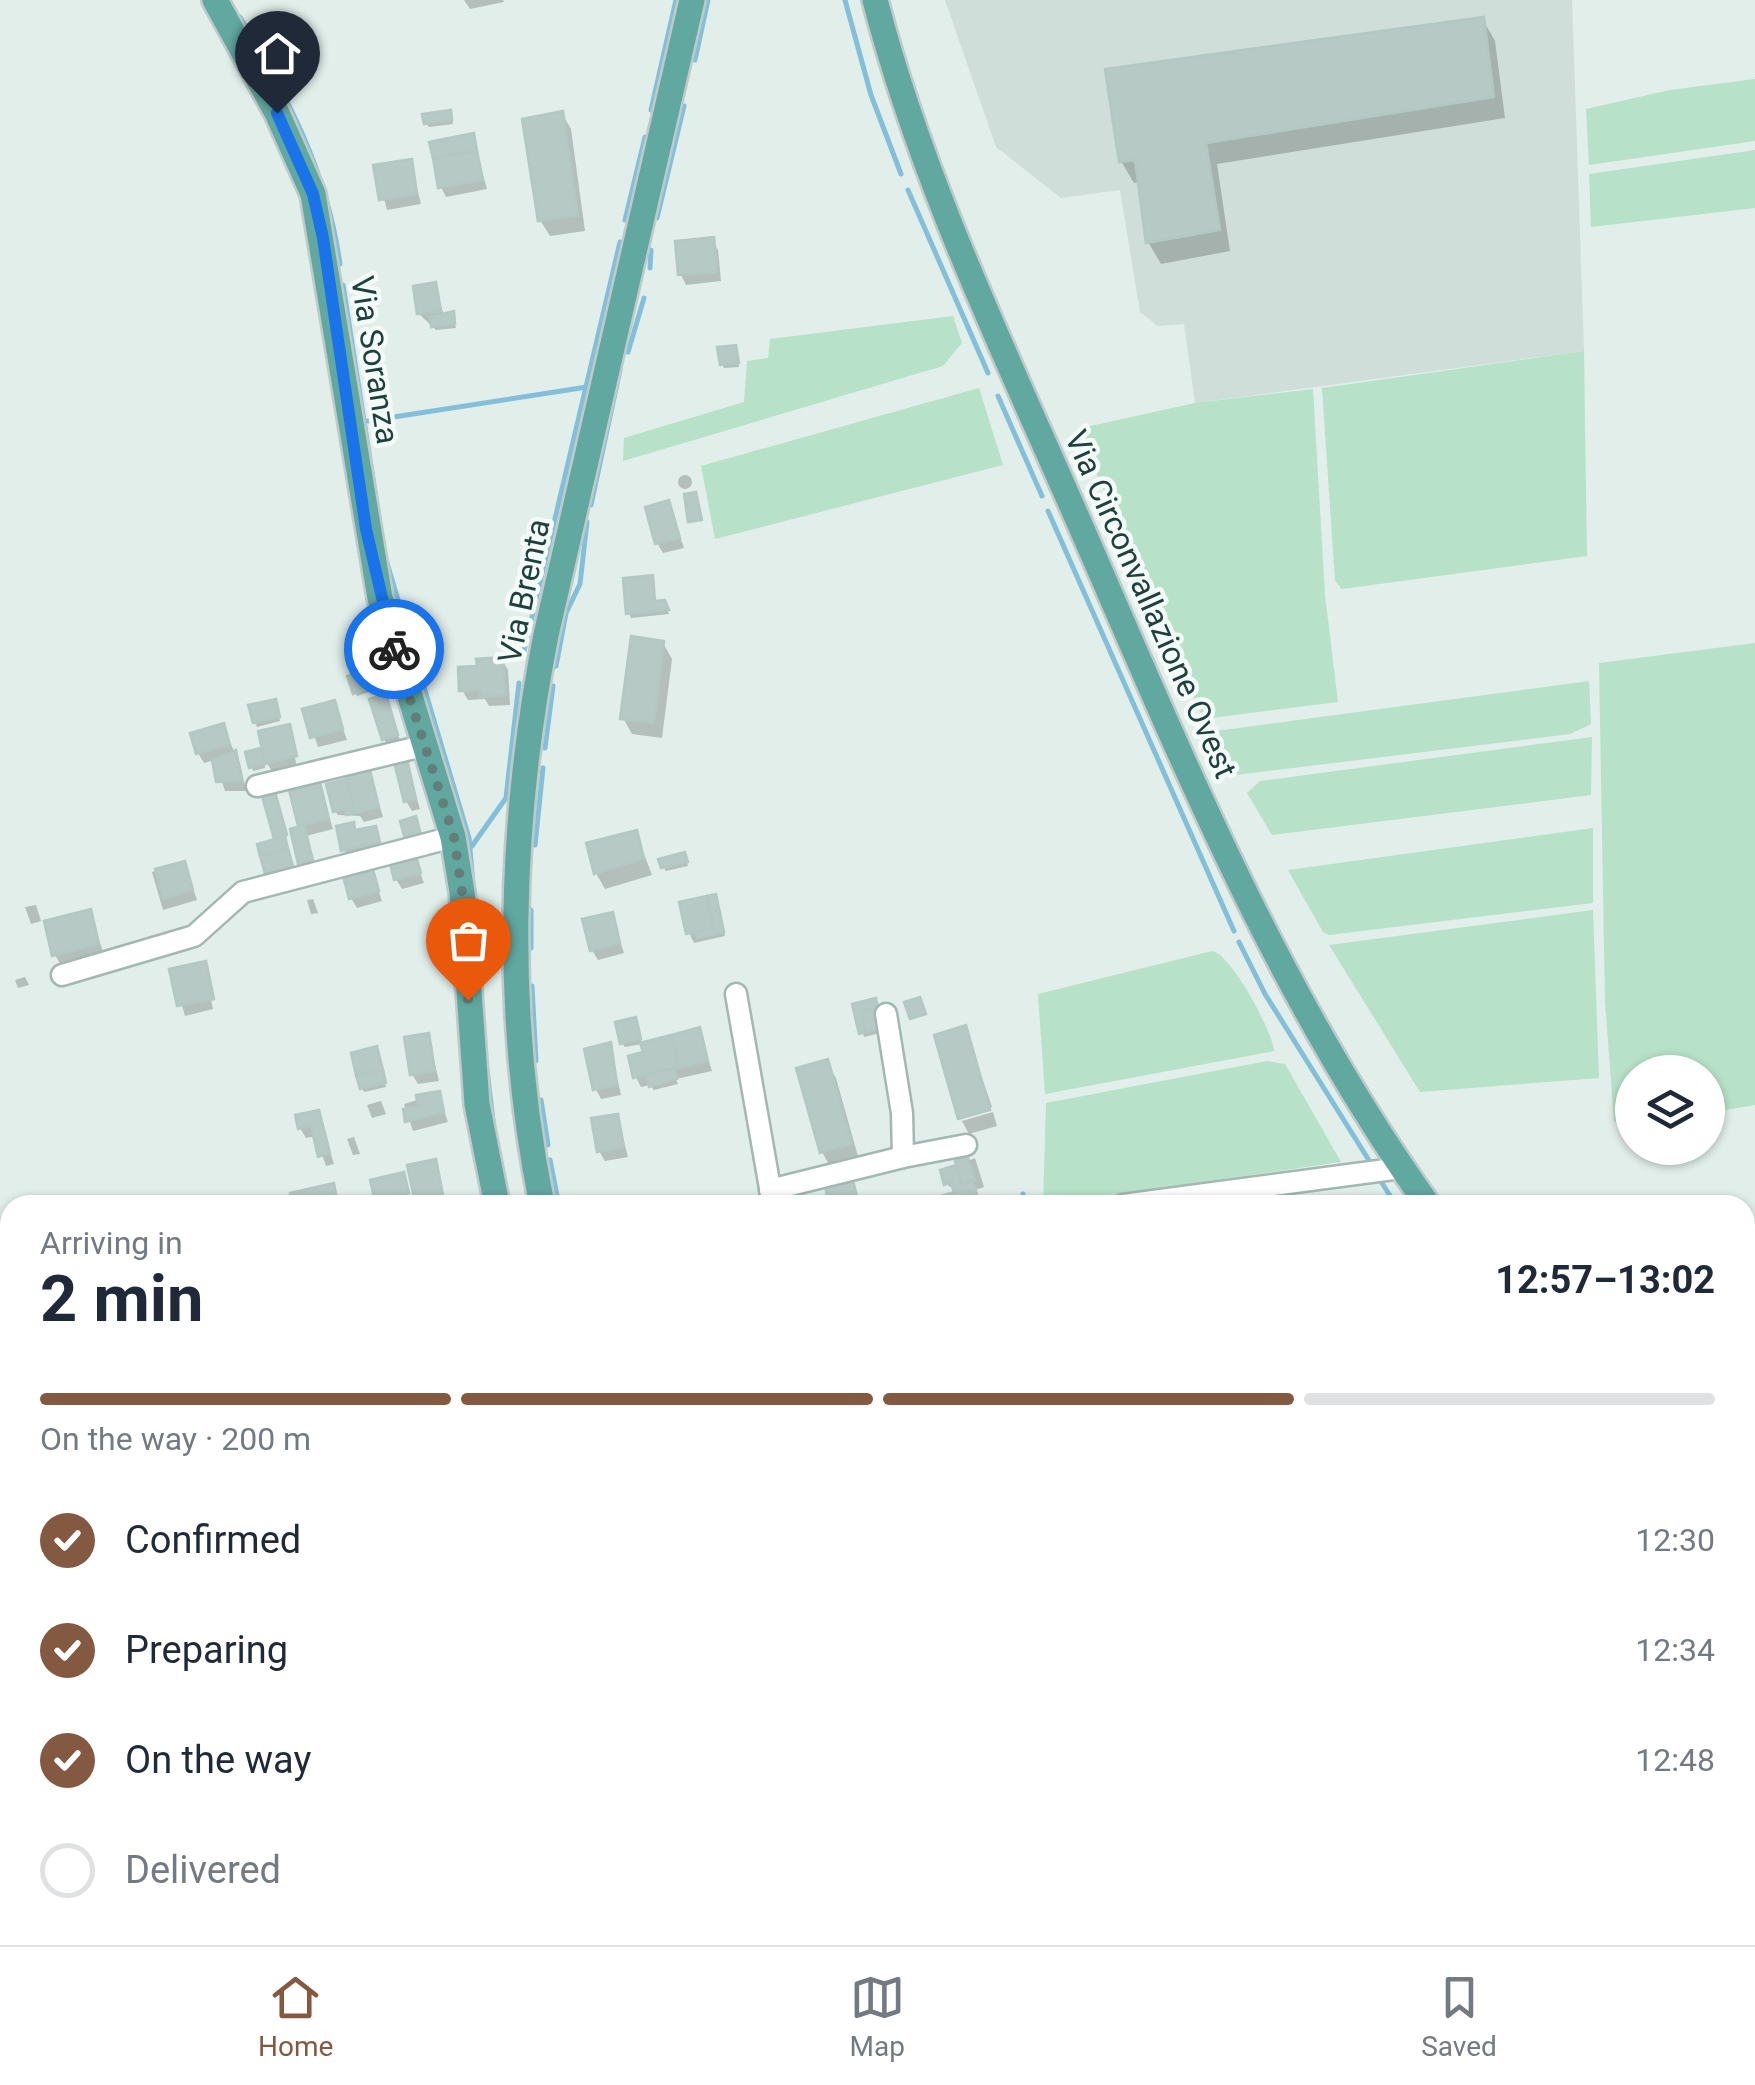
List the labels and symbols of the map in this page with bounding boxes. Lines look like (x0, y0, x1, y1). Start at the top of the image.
pin (235, 11, 320, 114)
street label: Via Soranza (343, 273, 407, 447)
street label: Via Circonvallazione Ovest (1057, 424, 1245, 784)
street label: Via Brenta (490, 515, 558, 667)
courier (344, 599, 444, 699)
pin (426, 898, 511, 1001)

